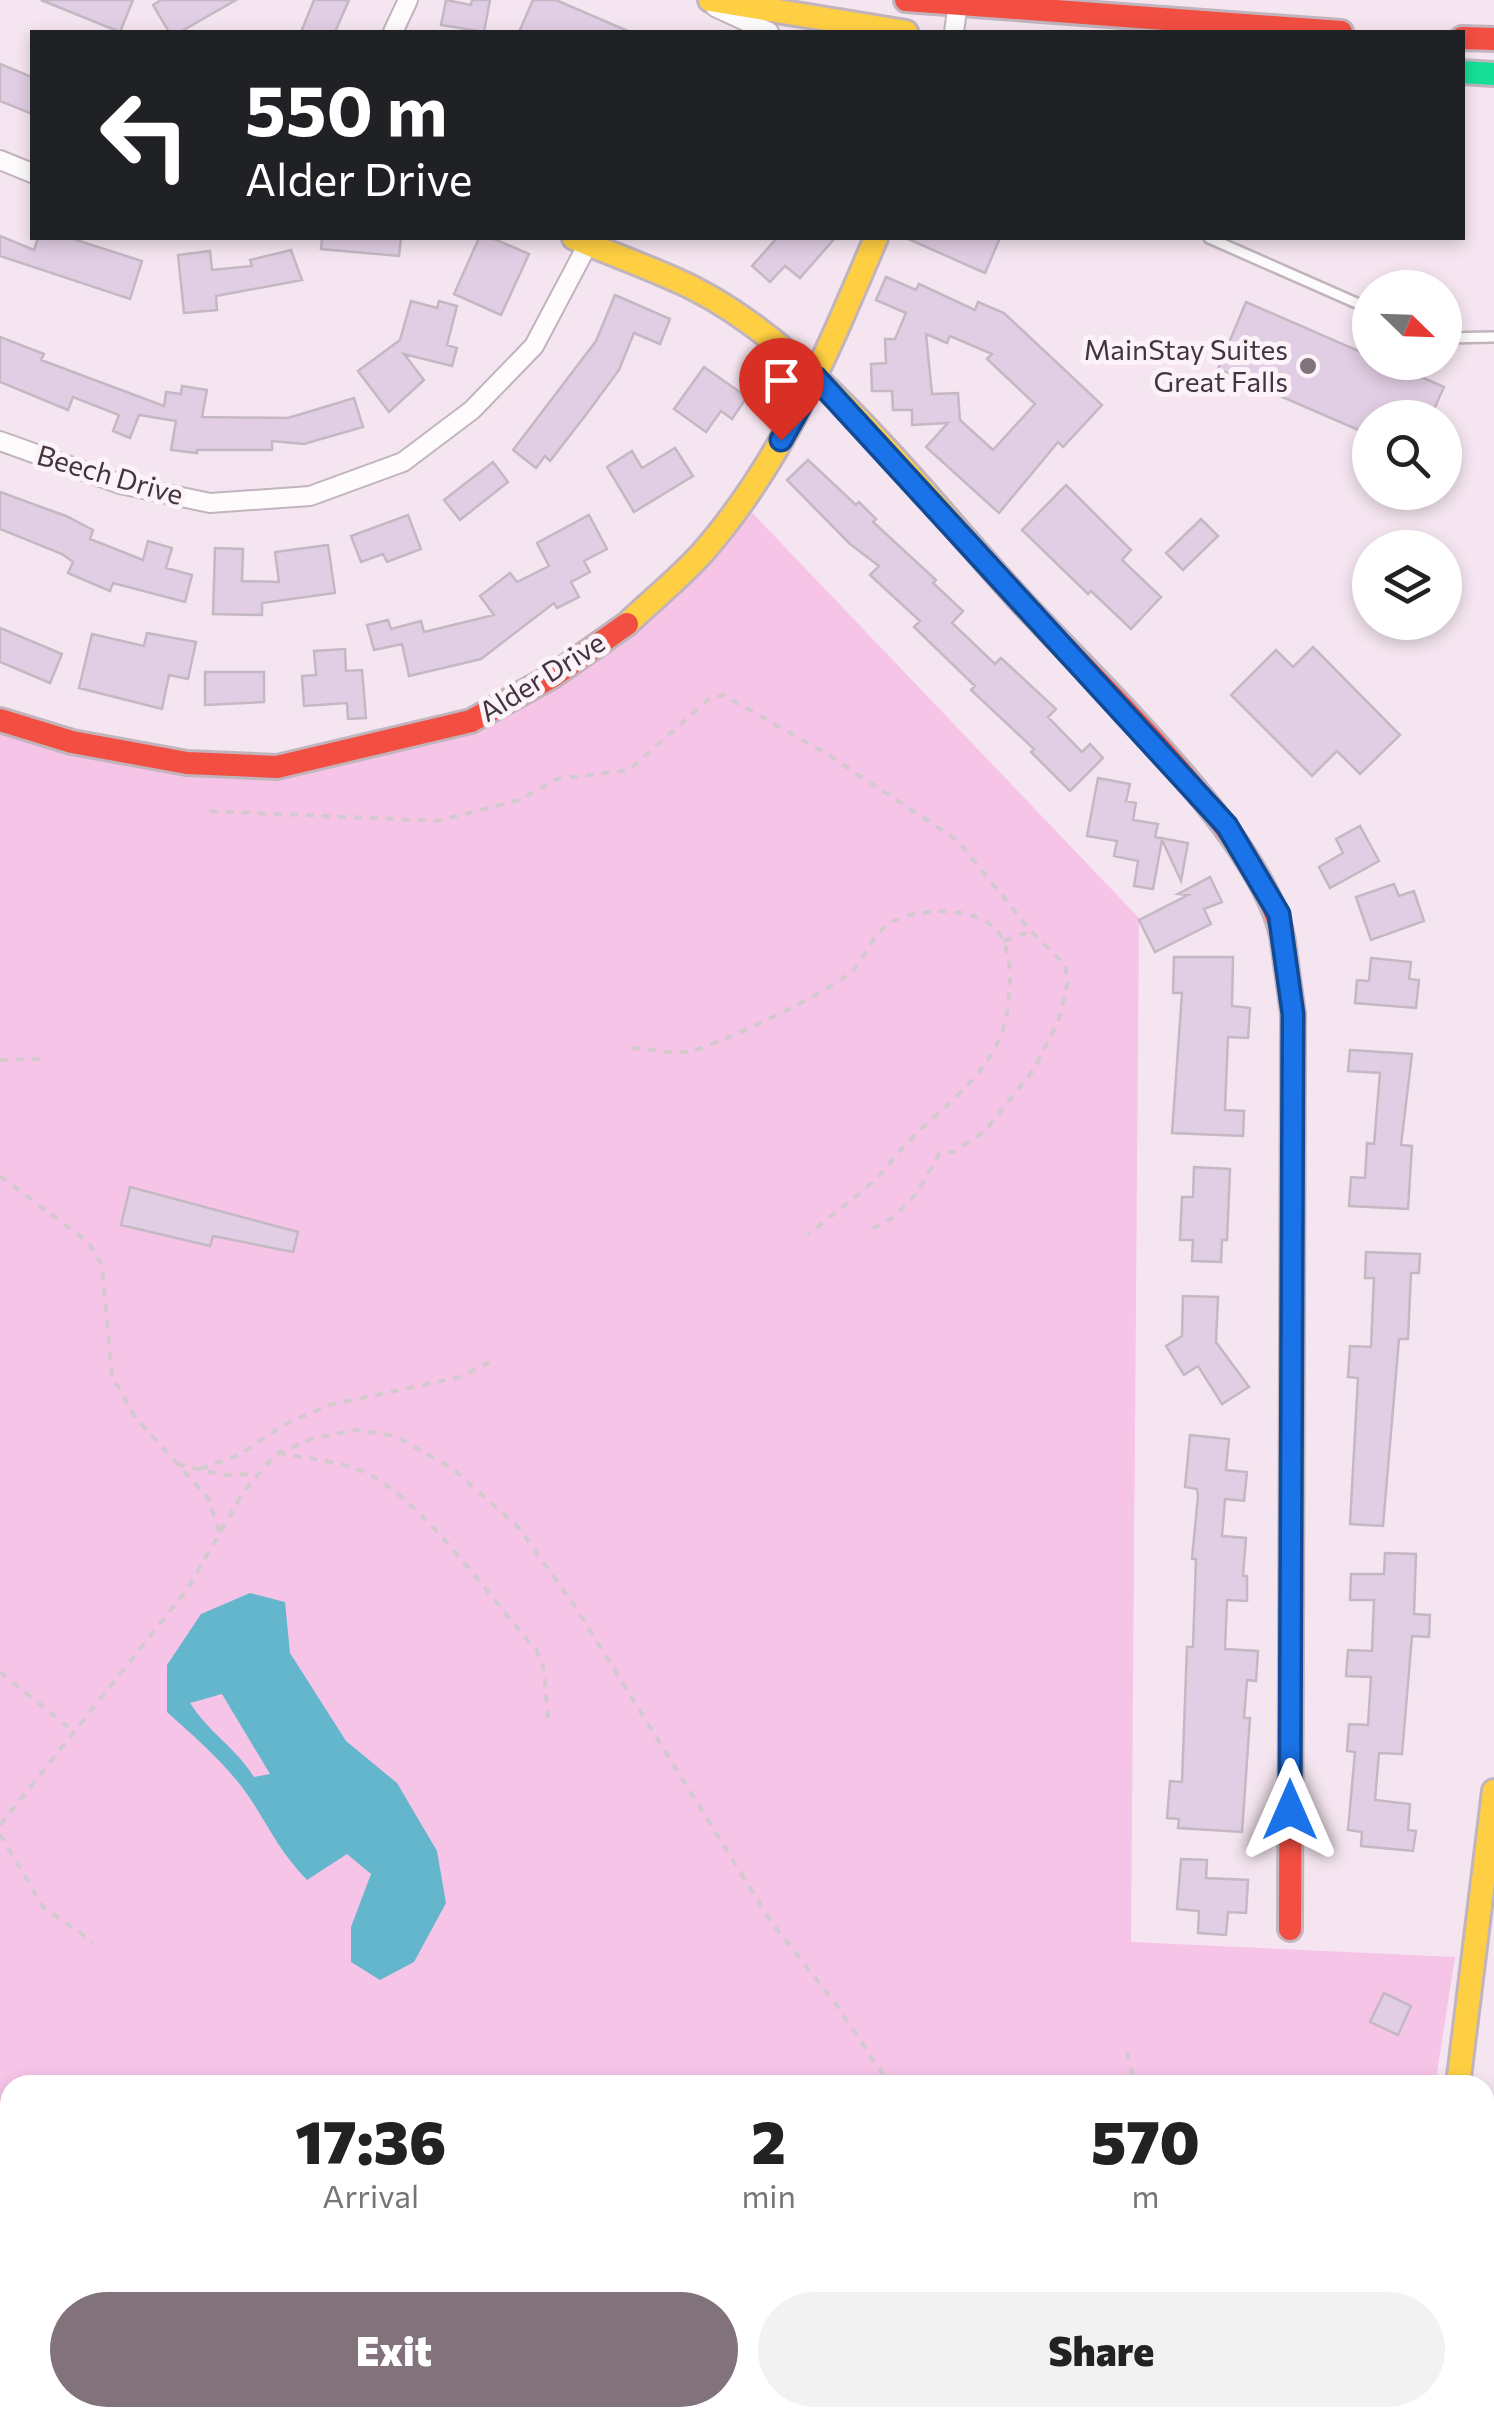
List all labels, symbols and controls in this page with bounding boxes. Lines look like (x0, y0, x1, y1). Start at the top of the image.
text: 550 m (245, 65, 448, 150)
icon: left (80, 70, 210, 200)
text: Alder Drive (245, 150, 473, 205)
north arrow (1352, 270, 1462, 380)
map controls (1352, 270, 1462, 640)
place label: MainStay Suites Great Falls (1084, 332, 1288, 398)
pin (739, 338, 824, 441)
icon: arrive (754, 353, 809, 408)
marker: MainStay Suites Great Falls (1297, 355, 1319, 377)
button: search (1352, 400, 1462, 510)
street label: Beech Drive (33, 437, 187, 511)
button: layers (1352, 530, 1462, 640)
street label: Alder Drive (472, 624, 611, 728)
position arrow (1238, 1758, 1342, 1862)
text: 17:36 (295, 2103, 446, 2176)
text: 2 (751, 2103, 786, 2176)
text: 570 (1091, 2103, 1200, 2176)
text: Arrival (322, 2175, 419, 2215)
text: min (741, 2175, 796, 2215)
text: m (1131, 2175, 1159, 2215)
button: Exit (50, 2292, 738, 2407)
button: Share (758, 2292, 1445, 2407)

